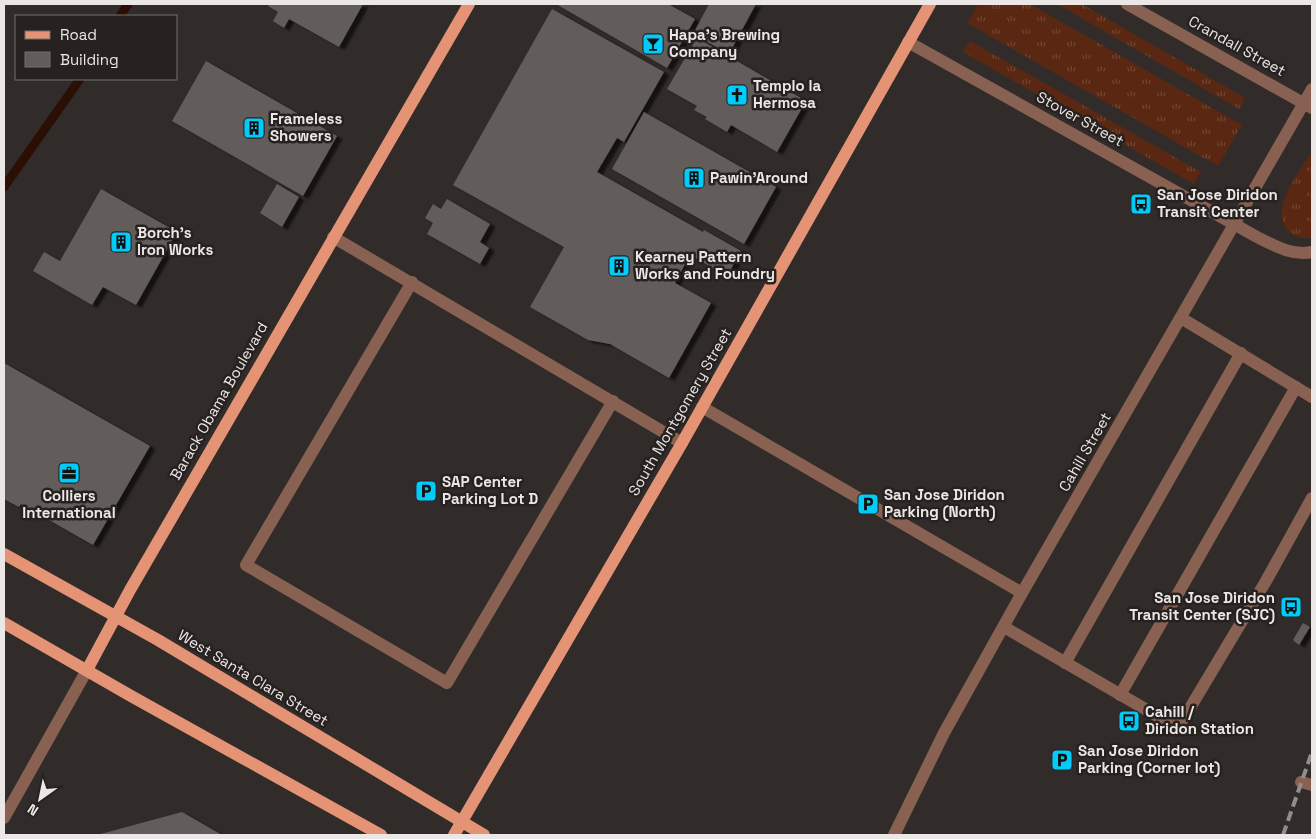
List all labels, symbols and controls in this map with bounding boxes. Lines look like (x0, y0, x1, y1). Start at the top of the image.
street label: Crandall Street (1185, 11, 1289, 80)
legend (15, 15, 178, 80)
text: Road (60, 25, 97, 44)
place label: Hapa’s Brewing Company (669, 25, 780, 61)
bar icon: Hapa’s Brewing Company (641, 32, 665, 56)
text: Building (60, 50, 119, 69)
place label: Templo la Hermosa (753, 76, 821, 112)
church icon: Templo la Hermosa (725, 83, 749, 107)
street label: Stover Street (1033, 87, 1127, 150)
place label: Frameless Showers (270, 109, 342, 145)
building icon: Frameless Showers (242, 116, 266, 140)
building icon: Pawin’Around (682, 166, 706, 190)
place label: Pawin’Around (710, 168, 808, 187)
place label: San Jose Diridon Transit Center (1157, 185, 1278, 221)
bus stop icon: San Jose Diridon Transit Center (1129, 192, 1153, 216)
place label: Borch’s Iron Works (137, 223, 214, 259)
building icon: Borch’s Iron Works (109, 230, 133, 254)
place label: Kearney Pattern Works and Foundry (635, 247, 775, 283)
building icon: Kearney Pattern Works and Foundry (607, 254, 631, 278)
street label: Barack Obama Boulevard (166, 318, 272, 483)
street label: South Montgomery Street (624, 324, 736, 499)
street label: Cahill Street (1054, 409, 1115, 495)
office icon: Colliers International (57, 461, 81, 485)
place label: SAP Center Parking Lot D (442, 472, 538, 508)
parking icon: SAP Center Parking Lot D (414, 479, 438, 503)
place label: San Jose Diridon Parking (North) (884, 485, 1005, 521)
place label: Colliers International (22, 486, 116, 522)
parking icon: San Jose Diridon Parking (North) (856, 492, 880, 516)
place label: San Jose Diridon Transit Center (SJC) (1129, 588, 1275, 624)
bus stop icon: San Jose Diridon Transit Center (SJC) (1279, 595, 1303, 619)
street label: West Santa Clara Street (175, 625, 332, 730)
place label: Cahill / Diridon Station (1145, 702, 1254, 738)
bus stop icon: Cahill / Diridon Station (1117, 709, 1141, 733)
place label: San Jose Diridon Parking (Corner lot) (1078, 741, 1221, 777)
parking icon: San Jose Diridon Parking (Corner lot) (1050, 748, 1074, 772)
north arrow (15, 774, 65, 824)
text: N (24, 800, 42, 820)

